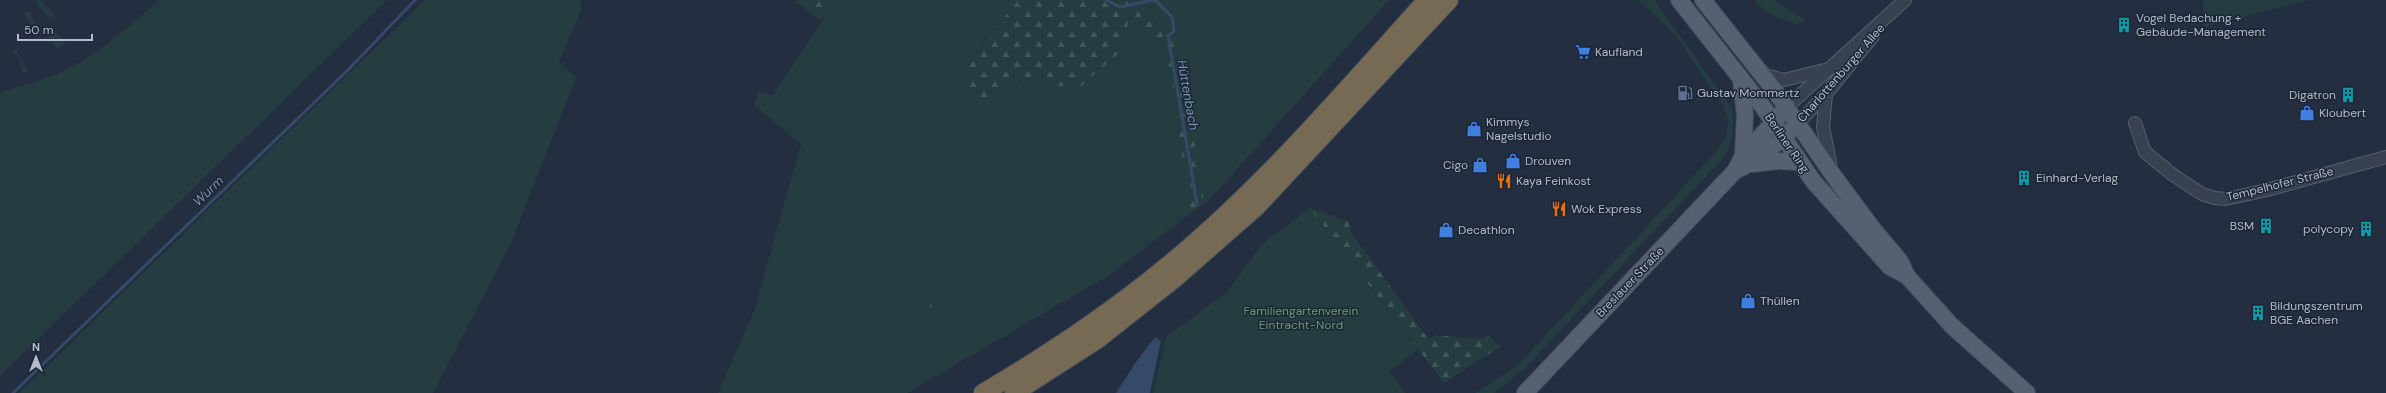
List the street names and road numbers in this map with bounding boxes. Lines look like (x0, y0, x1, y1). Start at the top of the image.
street label: Charlottenburger Allee (1794, 20, 1888, 126)
street label: Berliner Ring (1761, 110, 1813, 176)
street label: Tempelhofer Straße (2225, 163, 2335, 205)
street label: Breslauer Straße (1592, 243, 1668, 321)

